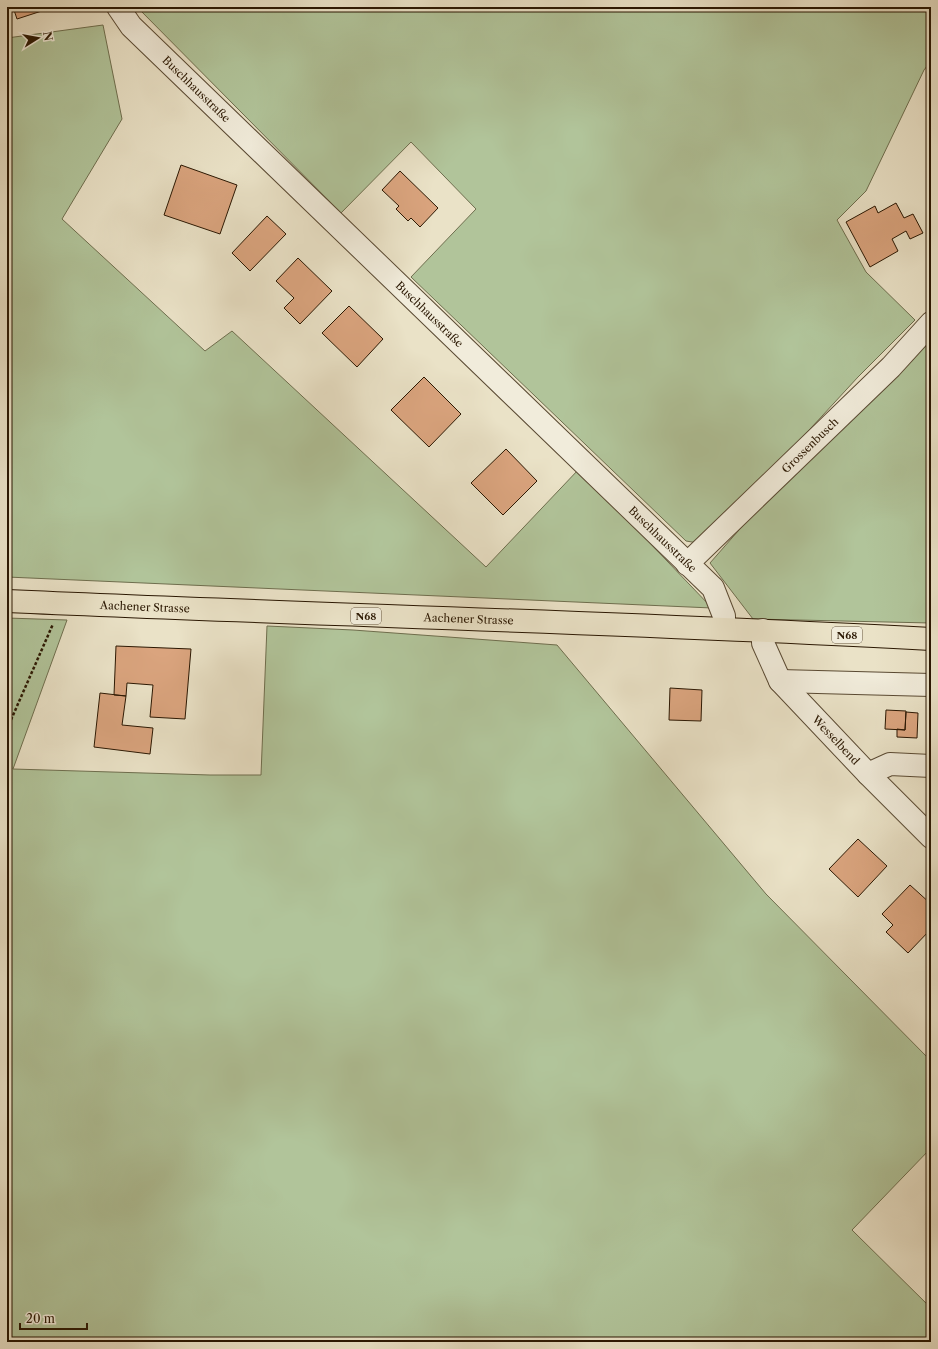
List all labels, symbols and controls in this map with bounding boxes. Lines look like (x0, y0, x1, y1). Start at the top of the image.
north arrow (18, 18, 58, 58)
text: N (40, 30, 56, 43)
street label: Buschhausstraße (160, 53, 233, 125)
street label: Buschhausstraße (393, 278, 466, 350)
street label: Grossenbusch (779, 415, 841, 476)
street label: Buschhausstraße (626, 503, 699, 575)
street label: Aachener Strasse (99, 598, 190, 616)
road number: N68 (351, 608, 381, 624)
street label: Aachener Strasse (422, 610, 514, 628)
road number: N68 (832, 627, 862, 643)
street label: Wesselbend (809, 712, 863, 768)
scale bar (20, 1305, 87, 1331)
text: 20 m (26, 1311, 55, 1326)

